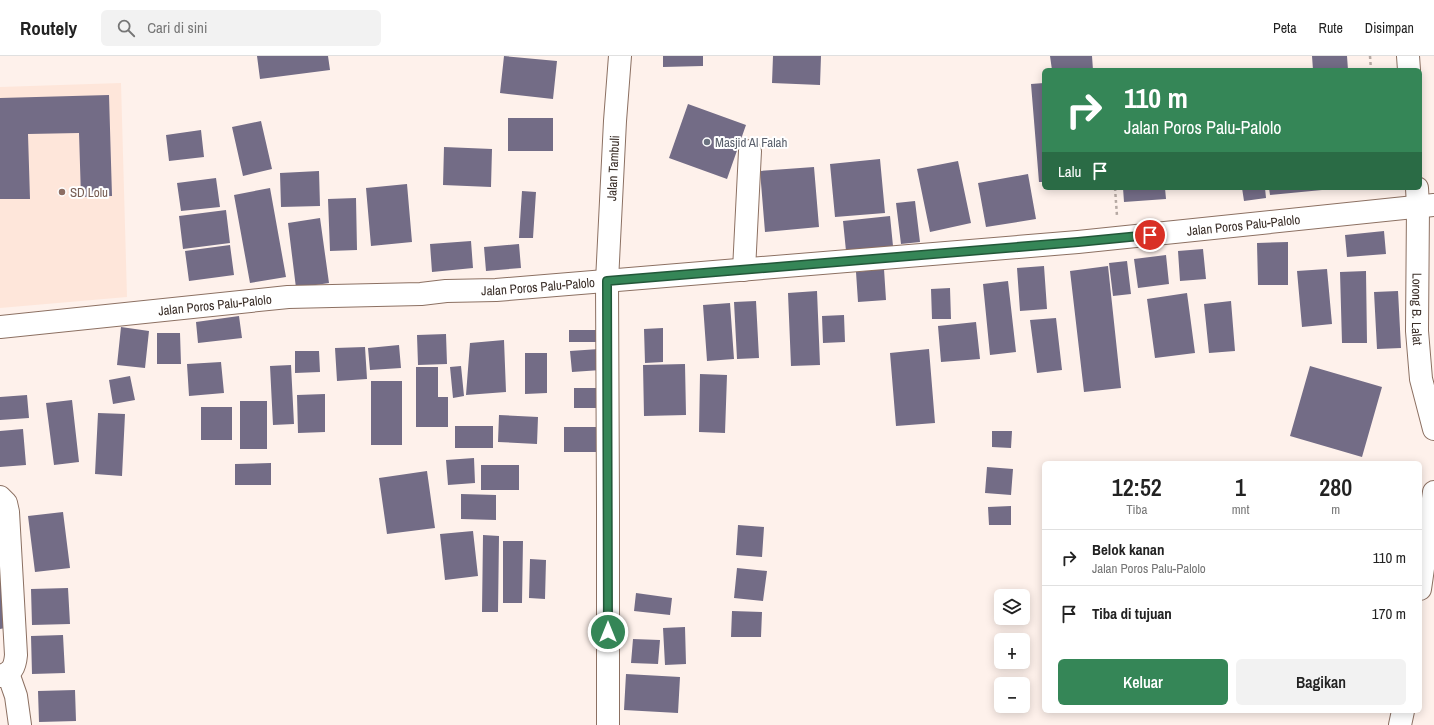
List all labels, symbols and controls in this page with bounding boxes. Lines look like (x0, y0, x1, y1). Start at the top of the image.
search box (101, 10, 381, 46)
text: Routely (20, 15, 77, 41)
icon: search (115, 17, 137, 39)
text: Cari di sini (147, 17, 207, 38)
text: Peta (1273, 19, 1297, 37)
text: Rute (1319, 19, 1343, 37)
text: Disimpan (1365, 19, 1414, 37)
text: 110 m (1124, 79, 1188, 117)
icon: right (1058, 84, 1110, 136)
text: Jalan Poros Palu-Palolo (1124, 115, 1282, 140)
place label: Masjid Al Falah (715, 134, 787, 151)
street label: Jalan Tambuli (603, 135, 623, 202)
marker: Masjid Al Falah (702, 137, 712, 147)
icon: arrive (1089, 160, 1111, 182)
text: Lalu (1058, 161, 1081, 182)
place label: SD Lolu (70, 184, 108, 201)
marker: SD Lolu (57, 187, 67, 197)
street label: Jalan Poros Palu-Palolo (1186, 211, 1301, 240)
pin (1133, 218, 1167, 252)
icon: arrive (1139, 224, 1161, 246)
street label: Lorong B. Lalat (1408, 273, 1426, 346)
street label: Jalan Poros Palu-Palolo (481, 274, 596, 299)
street label: Jalan Poros Palu-Palolo (157, 291, 273, 319)
text: 12:52 (1112, 471, 1162, 503)
text: 1 (1235, 471, 1246, 503)
text: 280 (1319, 471, 1352, 503)
text: Tiba (1126, 501, 1147, 518)
text: mnt (1232, 501, 1249, 518)
text: m (1331, 501, 1340, 518)
text: Belok kanan (1092, 539, 1164, 560)
icon: right (1058, 547, 1080, 569)
text: 110 m (1373, 547, 1406, 568)
text: Jalan Poros Palu-Palolo (1092, 560, 1206, 577)
map controls (994, 589, 1030, 713)
button: layers (994, 589, 1030, 625)
icon: arrive (1058, 603, 1080, 625)
text: Tiba di tujuan (1092, 603, 1172, 624)
text: 170 m (1372, 603, 1406, 624)
position arrow (587, 611, 629, 653)
button: + (994, 633, 1030, 669)
button: Keluar (1058, 659, 1228, 705)
button: Bagikan (1236, 659, 1406, 705)
button: − (994, 677, 1030, 713)

